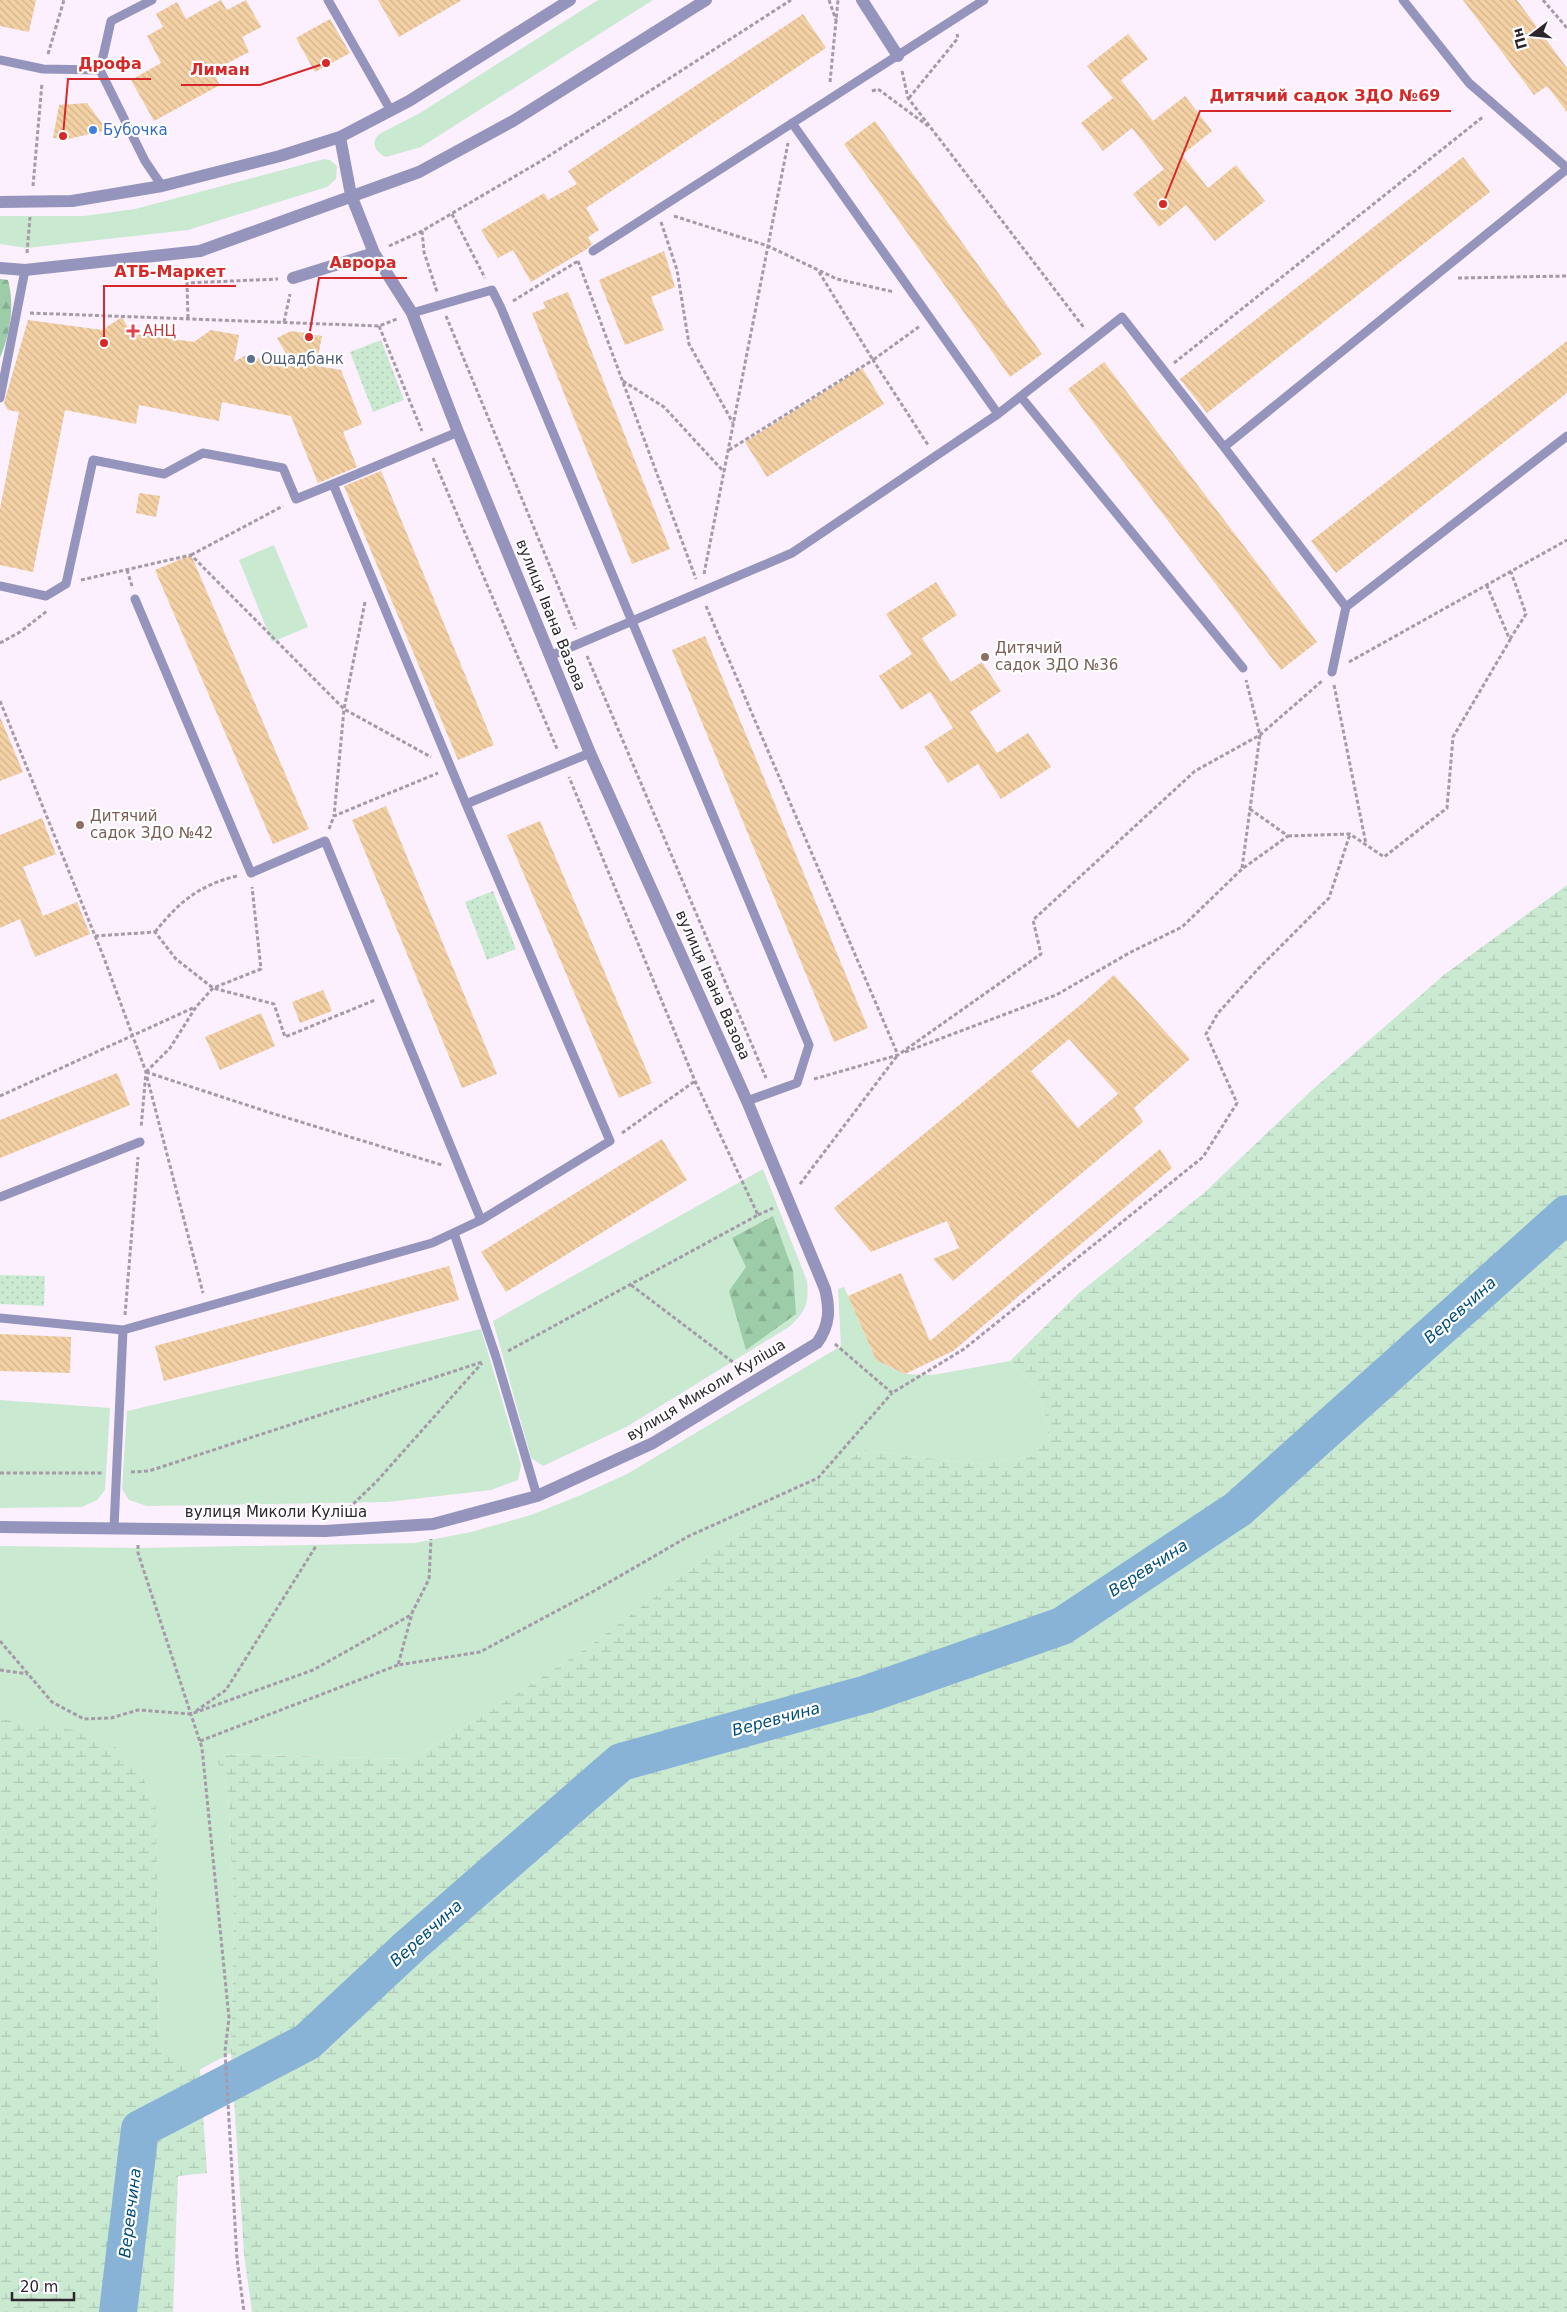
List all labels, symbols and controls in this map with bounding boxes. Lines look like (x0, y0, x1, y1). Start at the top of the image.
north arrow (1507, 10, 1557, 60)
text: Пн (1509, 26, 1530, 51)
callout: Дрофа (68, 48, 151, 79)
text: Дрофа (78, 54, 142, 73)
callout: Лиман (181, 54, 260, 85)
text: Лиман (190, 60, 250, 79)
callout: Дитячий садок ЗДО №69 (1200, 80, 1451, 111)
text: Дитячий садок ЗДО №69 (1210, 86, 1440, 105)
place label: Бубочка (103, 121, 168, 139)
marker: Бубочка (87, 124, 99, 136)
callout: Аврора (319, 247, 407, 278)
text: Аврора (329, 253, 397, 272)
callout: АТБ-Маркет (104, 255, 236, 286)
text: АТБ-Маркет (114, 262, 226, 281)
place label: АНЦ (143, 322, 177, 340)
marker: АНЦ (127, 325, 139, 337)
place label: Ощадбанк (261, 350, 344, 368)
marker: Ощадбанк (245, 353, 257, 365)
street label: вулиця Івана Вазова (512, 537, 590, 693)
place label: Дитячий садок ЗДО №36 (995, 639, 1118, 674)
marker: Дитячий садок ЗДО №36 (979, 651, 991, 663)
place label: Дитячий садок ЗДО №42 (90, 807, 213, 842)
marker: Дитячий садок ЗДО №42 (74, 819, 86, 831)
street label: вулиця Івана Вазова (672, 907, 754, 1063)
water label: Веревчина (1420, 1273, 1500, 1347)
street label: вулиця Миколи Куліша (623, 1335, 789, 1445)
street label: вулиця Миколи Куліша (185, 1503, 367, 1521)
water label: Веревчина (1105, 1535, 1191, 1601)
water label: Веревчина (730, 1698, 822, 1740)
water label: Веревчина (386, 1896, 466, 1970)
water label: Веревчина (115, 2167, 145, 2259)
scale bar (12, 2270, 75, 2302)
text: 20 m (20, 2278, 58, 2296)

